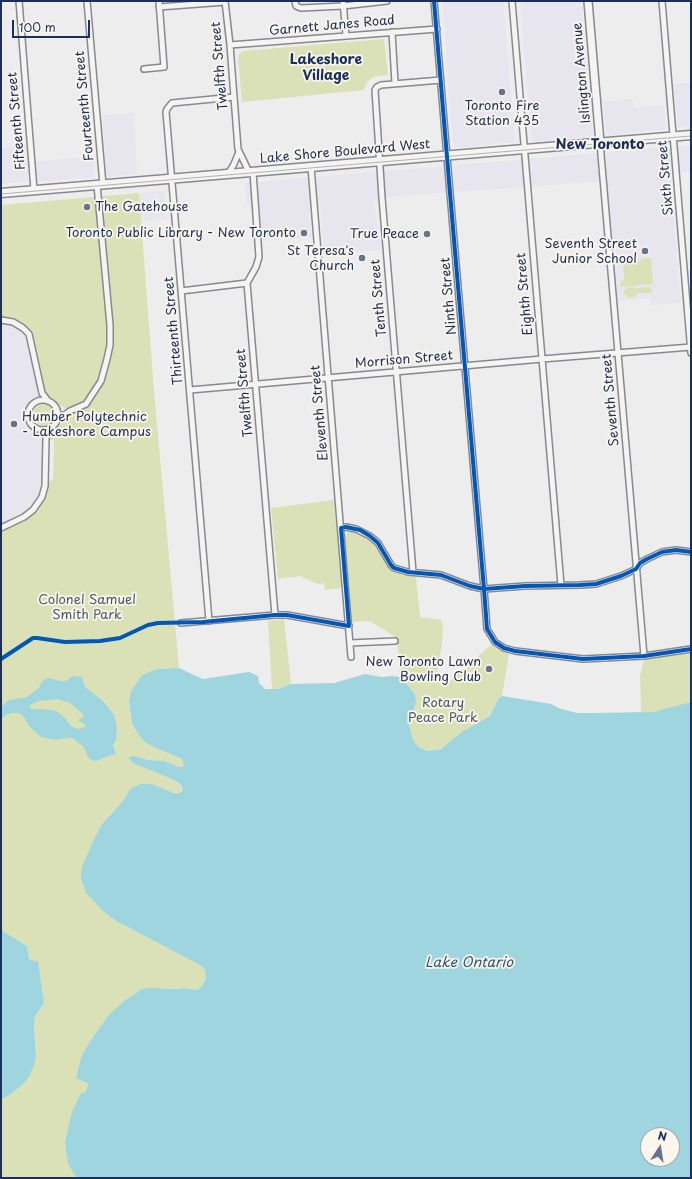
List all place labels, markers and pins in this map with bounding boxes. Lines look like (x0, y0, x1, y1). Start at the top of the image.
marker: Toronto Fire Station 435 (497, 87, 507, 97)
place label: Toronto Fire Station 435 (465, 98, 539, 129)
place label: The Gatehouse (95, 199, 189, 215)
marker: The Gatehouse (82, 202, 92, 212)
place label: Toronto Public Library - New Toronto (66, 225, 296, 241)
place label: True Peace (350, 226, 419, 242)
marker: Toronto Public Library - New Toronto (299, 228, 309, 238)
marker: True Peace (422, 229, 432, 239)
place label: Seventh Street Junior School (544, 236, 637, 267)
place label: St Teresa's Church (287, 243, 354, 274)
marker: Seventh Street Junior School (640, 246, 650, 256)
marker: St Teresa's Church (357, 253, 367, 263)
place label: Humber Polytechnic - Lakeshore Campus (22, 409, 151, 440)
marker: Humber Polytechnic - Lakeshore Campus (9, 419, 19, 429)
place label: New Toronto Lawn Bowling Club (366, 654, 481, 685)
marker: New Toronto Lawn Bowling Club (484, 664, 494, 674)

